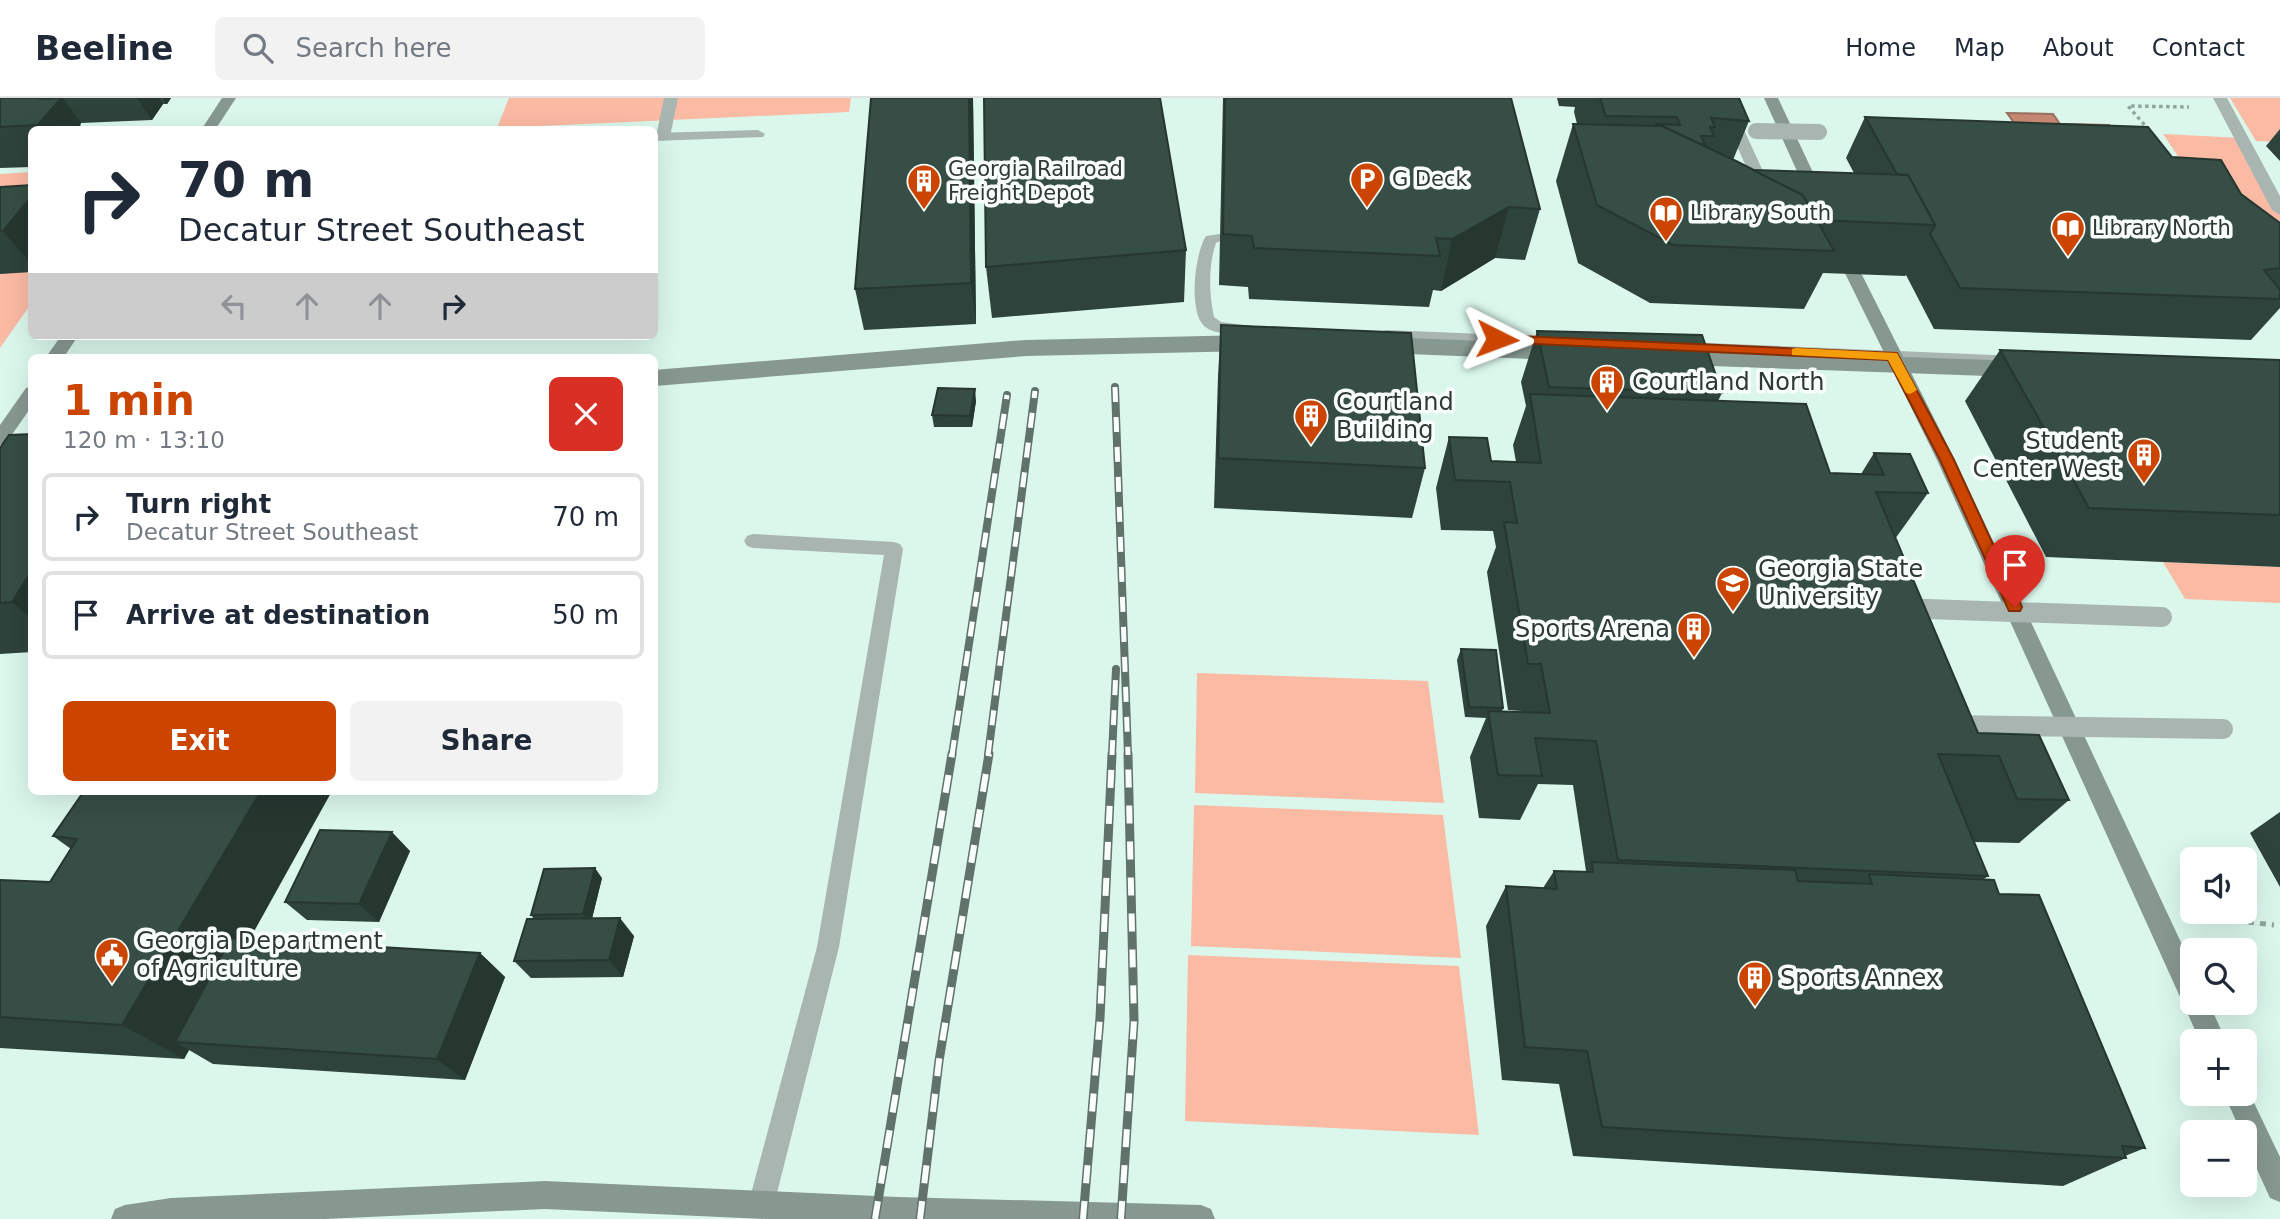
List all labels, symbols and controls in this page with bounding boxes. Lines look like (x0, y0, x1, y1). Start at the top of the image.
search box (215, 17, 705, 80)
text: Beeline (35, 29, 173, 68)
icon: search (239, 29, 277, 67)
text: Search here (295, 33, 452, 63)
text: Home (1845, 34, 1916, 62)
text: Map (1954, 34, 2005, 62)
text: About (2043, 34, 2114, 62)
text: Contact (2152, 34, 2245, 62)
text: 70 m (178, 152, 314, 209)
icon: right (63, 154, 154, 245)
place label: Georgia Railroad Freight Depot (948, 157, 1123, 205)
parking icon: G Deck (1348, 160, 1386, 209)
building icon: Georgia Railroad Freight Depot (905, 162, 943, 211)
place label: G Deck (1392, 167, 1469, 191)
library icon: Library South (1647, 194, 1685, 243)
place label: Library South (1690, 201, 1831, 225)
library icon: Library North (2049, 209, 2087, 258)
text: Decatur Street Southeast (178, 211, 585, 249)
place label: Library North (2092, 216, 2231, 240)
icon: left (215, 287, 253, 325)
icon: ahead (288, 287, 326, 325)
icon: ahead (361, 287, 399, 325)
icon: right (434, 287, 472, 325)
position arrow (1460, 302, 1534, 376)
building icon: Courtland North (1588, 363, 1626, 412)
place label: Courtland North (1632, 368, 1825, 396)
text: 1 min (63, 376, 195, 425)
button: close (549, 377, 623, 451)
place label: Courtland Building (1336, 388, 1454, 444)
building icon: Courtland Building (1292, 397, 1330, 446)
text: 120 m · 13:10 (63, 427, 225, 453)
place label: Student Center West (1973, 427, 2120, 483)
building icon: Student Center West (2125, 436, 2163, 485)
text: Turn right (126, 489, 271, 519)
icon: right (67, 498, 105, 536)
text: 70 m (552, 502, 619, 532)
text: Decatur Street Southeast (126, 519, 418, 545)
pin (1985, 535, 2045, 607)
icon: arrive (1996, 546, 2034, 584)
place label: Georgia State University (1758, 555, 1923, 611)
school or university icon: Georgia State University (1714, 564, 1752, 613)
icon: arrive (67, 596, 105, 634)
text: Arrive at destination (126, 600, 430, 630)
text: 50 m (552, 600, 619, 630)
building icon: Sports Arena (1675, 610, 1713, 659)
place label: Sports Arena (1515, 615, 1670, 643)
button: Exit (63, 701, 336, 781)
button: Share (350, 701, 623, 781)
map controls (2180, 847, 2257, 1197)
button: sound (2180, 847, 2257, 924)
place label: Georgia Department of Agriculture (136, 927, 383, 983)
public building icon: Georgia Department of Agriculture (93, 936, 131, 985)
button: search (2180, 938, 2257, 1015)
building icon: Sports Annex (1736, 959, 1774, 1008)
place label: Sports Annex (1780, 964, 1940, 992)
button: + (2180, 1029, 2257, 1106)
button: − (2180, 1120, 2257, 1197)

